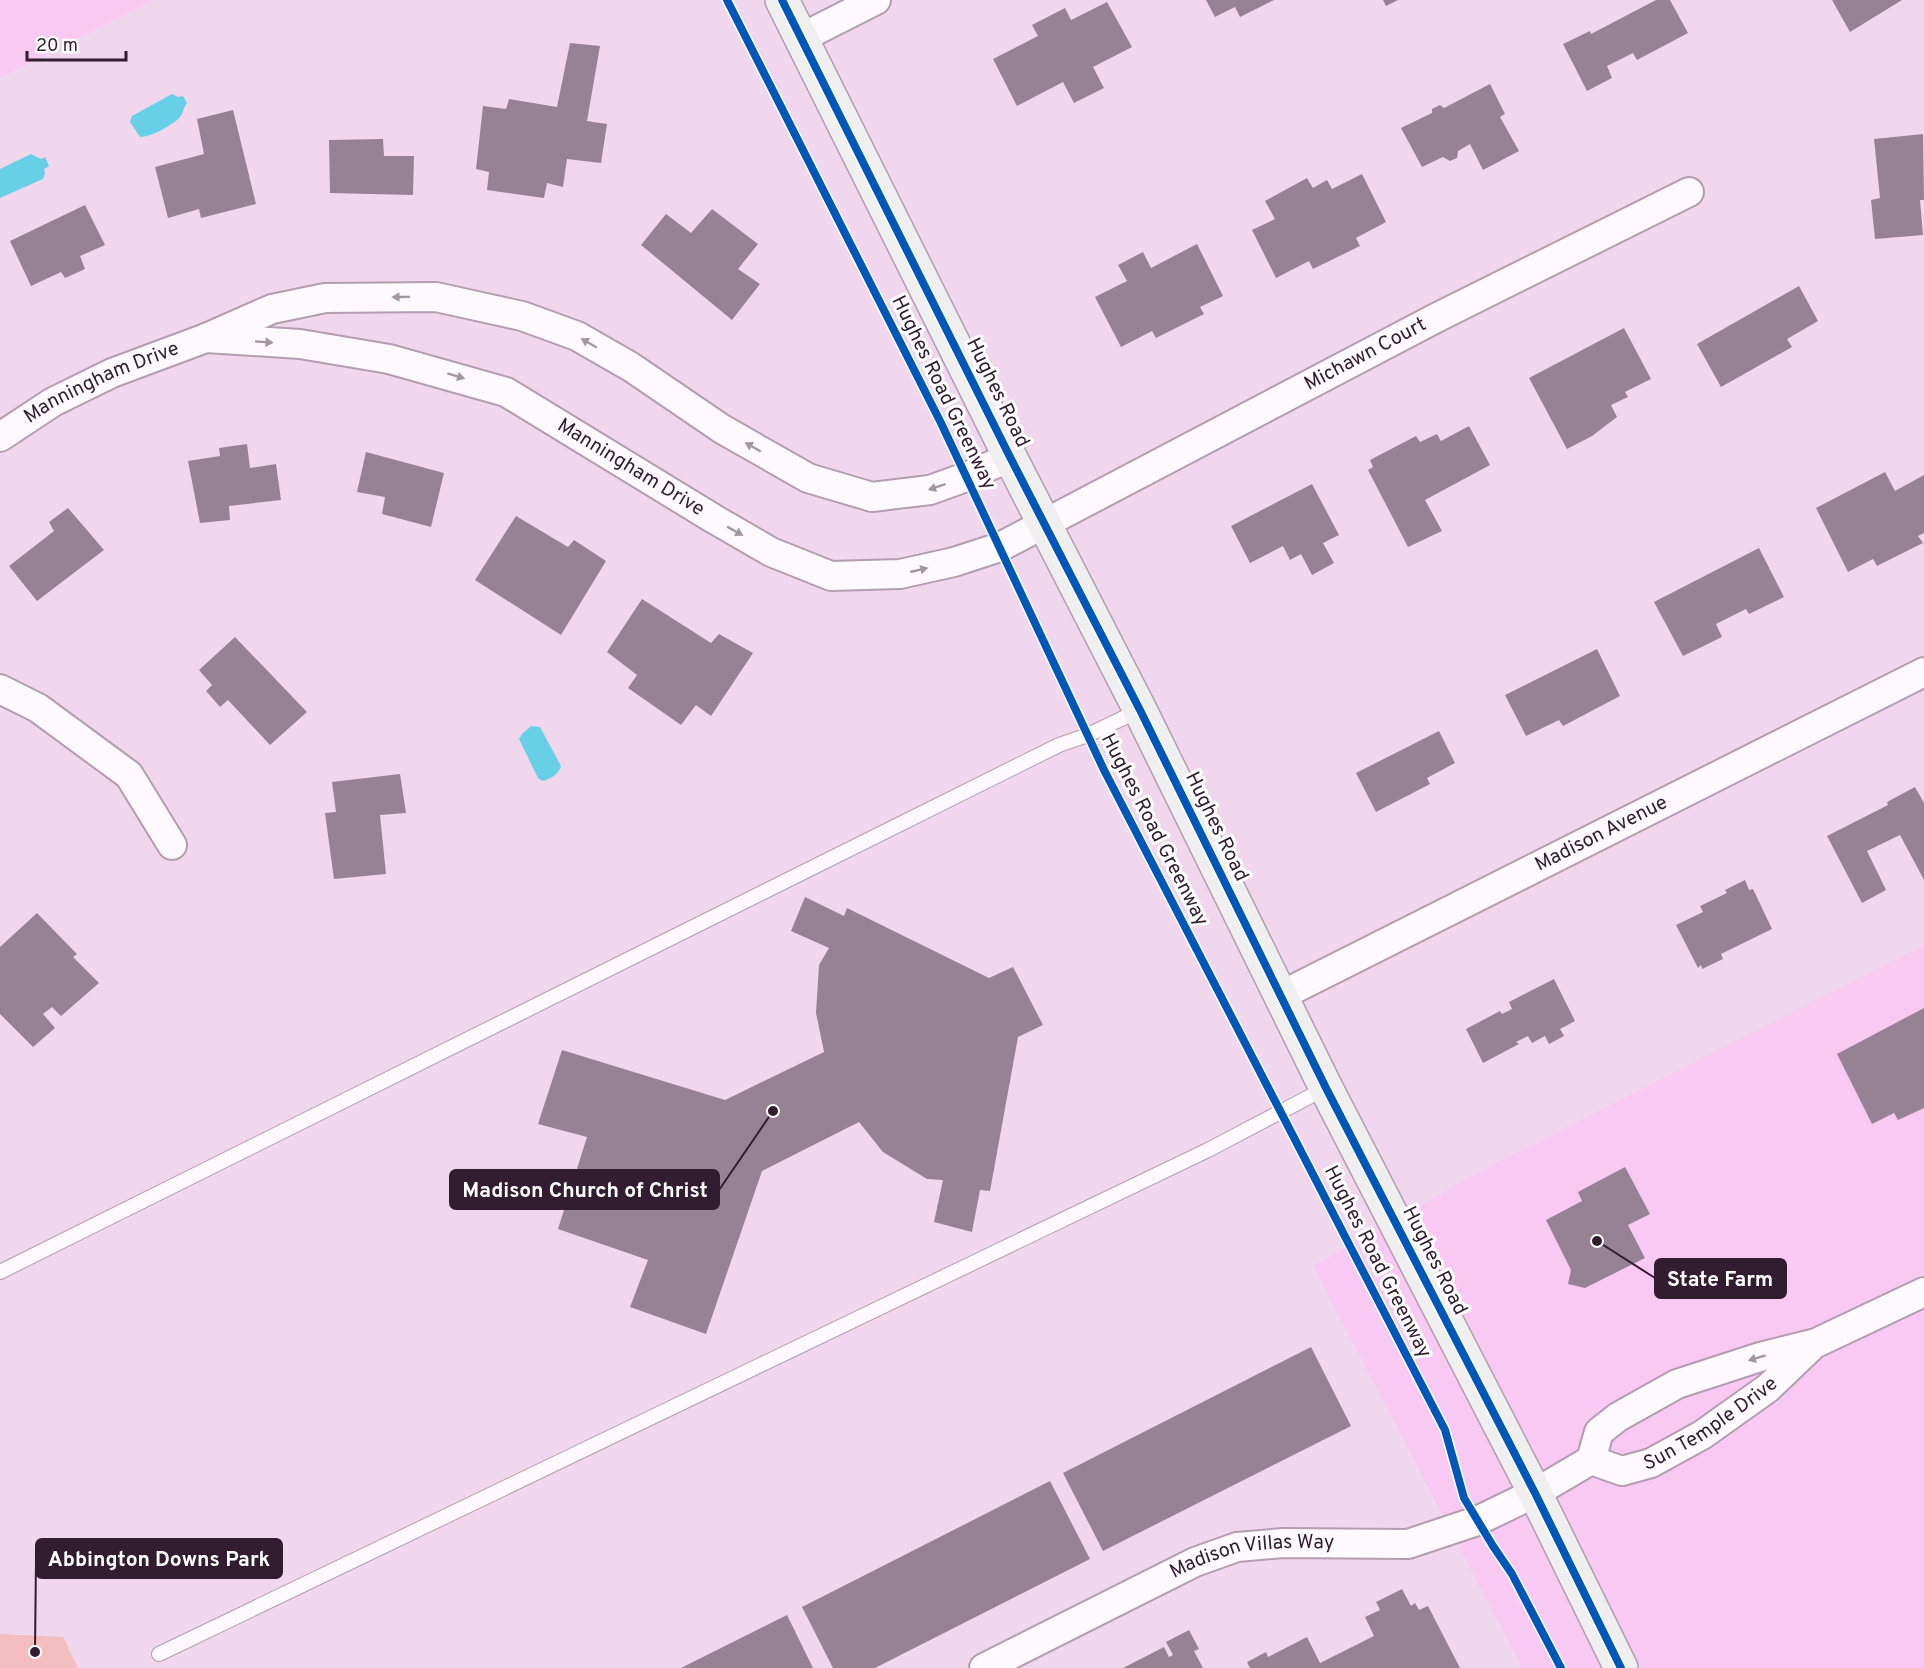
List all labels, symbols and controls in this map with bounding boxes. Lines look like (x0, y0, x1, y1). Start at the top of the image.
scale bar (27, 24, 126, 62)
text: 20 m (36, 35, 78, 58)
one-way arrow (392, 292, 411, 302)
street label: Hughes Road Greenway (886, 292, 1000, 494)
street label: Michawn Court (1300, 312, 1431, 398)
street label: Hughes Road (960, 334, 1034, 452)
street label: Manningham Drive (19, 336, 183, 430)
one-way arrow (255, 337, 274, 346)
one-way arrow (581, 337, 597, 348)
one-way arrow (447, 372, 465, 381)
street label: Manningham Drive (552, 413, 709, 523)
one-way arrow (745, 442, 762, 452)
one-way arrow (927, 483, 945, 492)
one-way arrow (727, 526, 744, 536)
one-way arrow (910, 564, 929, 574)
street label: Hughes Road Greenway (1094, 729, 1214, 931)
street label: Hughes Road (1178, 768, 1254, 886)
street label: Madison Avenue (1531, 790, 1672, 878)
street label: Hughes Road Greenway (1317, 1161, 1437, 1363)
callout: Madison Church of Christ (450, 1170, 719, 1209)
text: Madison Church of Christ (462, 1178, 708, 1205)
street label: Hughes Road (1395, 1202, 1473, 1320)
callout: State Farm (1655, 1259, 1786, 1298)
text: State Farm (1667, 1267, 1773, 1294)
one-way arrow (1748, 1354, 1766, 1363)
street label: Sun Temple Drive (1641, 1372, 1784, 1477)
street label: Madison Villas Way (1166, 1530, 1334, 1585)
callout: Abbington Downs Park (36, 1539, 282, 1578)
text: Abbington Downs Park (48, 1547, 271, 1574)

